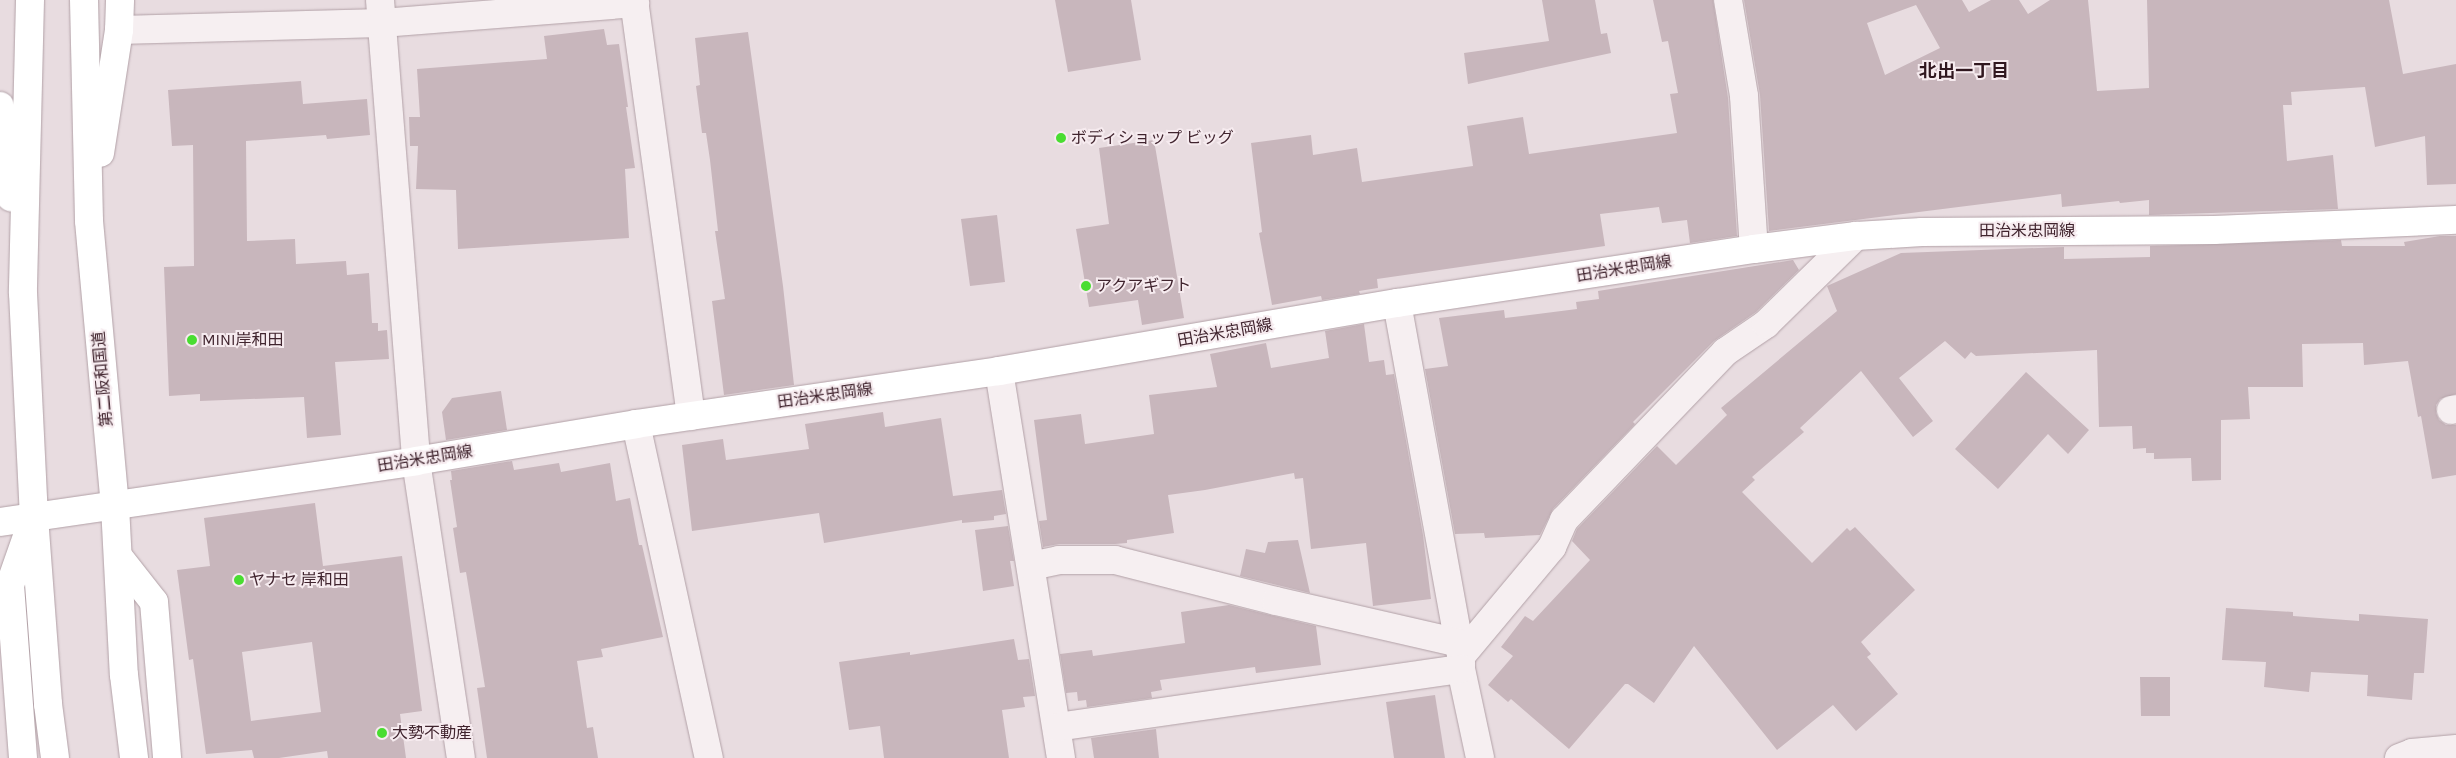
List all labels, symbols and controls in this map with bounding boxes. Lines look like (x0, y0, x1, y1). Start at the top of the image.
district label: 北出一丁目 (1919, 60, 2009, 82)
place label: ボディショップ ビッグ (1071, 128, 1235, 148)
marker: ボディショップ ビッグ (1055, 132, 1067, 144)
street label: 田治米忠岡線 (1979, 221, 2075, 241)
street label: 田治米忠岡線 (1575, 252, 1673, 286)
place label: アクアギフト (1096, 276, 1192, 296)
marker: アクアギフト (1080, 280, 1092, 292)
street label: 田治米忠岡線 (1176, 315, 1274, 351)
street label: 第二阪和国道 (89, 330, 117, 428)
place label: MINI岸和田 (202, 330, 283, 350)
marker: MINI岸和田 (186, 334, 198, 346)
street label: 田治米忠岡線 (776, 380, 874, 412)
street label: 田治米忠岡線 (376, 442, 474, 476)
place label: ヤナセ 岸和田 (249, 570, 349, 590)
marker: ヤナセ 岸和田 (233, 574, 245, 586)
place label: 大勢不動産 (392, 723, 472, 743)
marker: 大勢不動産 (376, 727, 388, 739)

